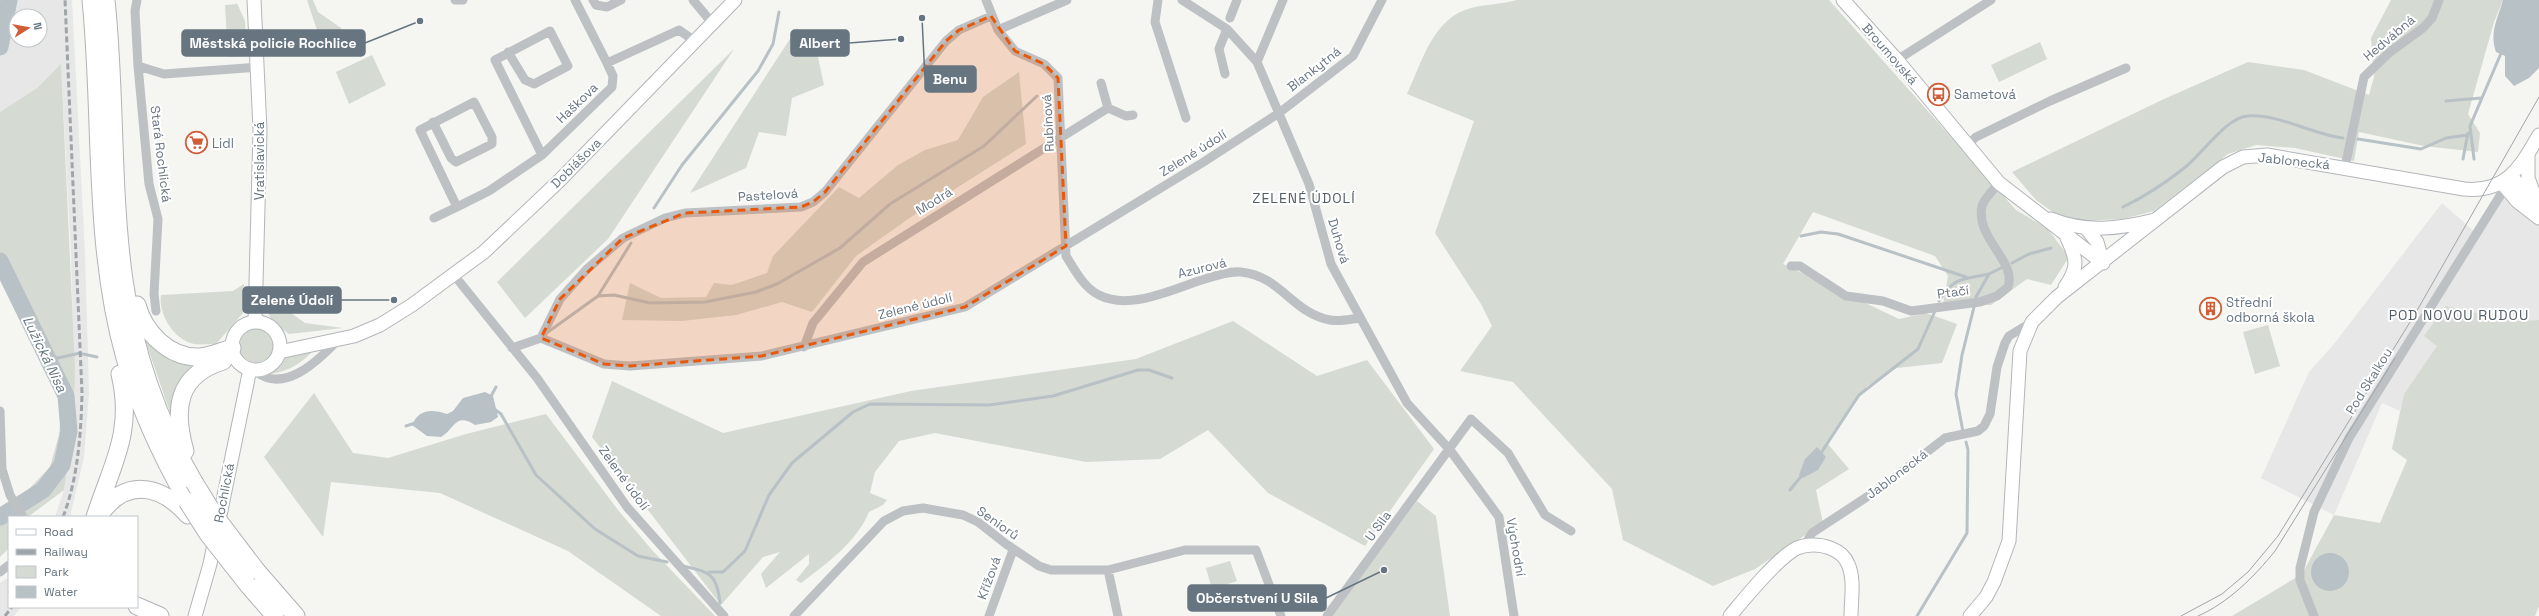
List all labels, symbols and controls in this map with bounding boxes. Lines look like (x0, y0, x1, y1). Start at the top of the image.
north arrow (8, 8, 48, 48)
street label: Hedvábná (2360, 11, 2419, 65)
street label: Broumovská (1859, 20, 1922, 89)
text: N (30, 21, 45, 31)
callout: Městská policie Rochlice (182, 30, 365, 56)
callout: Albert (791, 30, 849, 56)
text: Městská policie Rochlice (189, 34, 357, 52)
text: Albert (799, 34, 841, 52)
street label: Blankytná (1284, 42, 1345, 95)
callout: Benu (925, 66, 976, 92)
text: Benu (933, 70, 967, 88)
street label: Haškova (553, 79, 602, 127)
bus stop icon: Sametová (1926, 81, 1952, 107)
place label: Sametová (1954, 86, 2016, 103)
street label: Rubínová (1038, 93, 1058, 152)
street label: Stará Rochlická (147, 105, 175, 204)
street label: Vratislavická (251, 121, 268, 200)
street label: Zelené údolí (1156, 125, 1230, 180)
supermarket icon: Lidl (183, 130, 209, 156)
street label: Dobiášova (547, 134, 605, 192)
place label: Lidl (212, 135, 234, 152)
street label: Jablonecká (2257, 149, 2331, 173)
street label: Modrá (913, 183, 956, 219)
street label: Pastelová (737, 184, 799, 206)
district label: ZELENÉ ÚDOLÍ (1252, 189, 1356, 207)
street label: Duhová (1324, 216, 1354, 266)
street label: Azurová (1176, 254, 1229, 282)
street label: Ptačí (1936, 281, 1971, 303)
callout: Zelené Údolí (243, 287, 341, 313)
street label: Zelené údolí (876, 288, 955, 323)
text: Zelené Údolí (251, 291, 333, 309)
place label: Střední odborná škola (2226, 294, 2315, 326)
building icon: Střední odborná škola (2198, 296, 2224, 322)
district label: POD NOVOU RUDOU (2389, 306, 2529, 324)
water label: Lužická Nisa (19, 313, 72, 396)
street label: Pod Skalkou (2342, 344, 2396, 418)
street label: Zelené údolí (595, 442, 654, 514)
street label: Jablonecká (1863, 445, 1931, 503)
street label: Rochlická (210, 461, 238, 524)
street label: Seniorů (974, 502, 1022, 544)
street label: U Sila (1361, 507, 1395, 545)
legend (8, 516, 138, 608)
street label: Východní (1502, 516, 1530, 578)
text: Road (44, 524, 73, 540)
text: Railway (44, 544, 88, 560)
street label: Křížová (973, 554, 1005, 602)
text: Park (44, 564, 69, 580)
text: Water (44, 584, 78, 600)
callout: Občerstvení U Sila (1188, 585, 1326, 611)
text: Občerstvení U Sila (1196, 589, 1318, 607)

